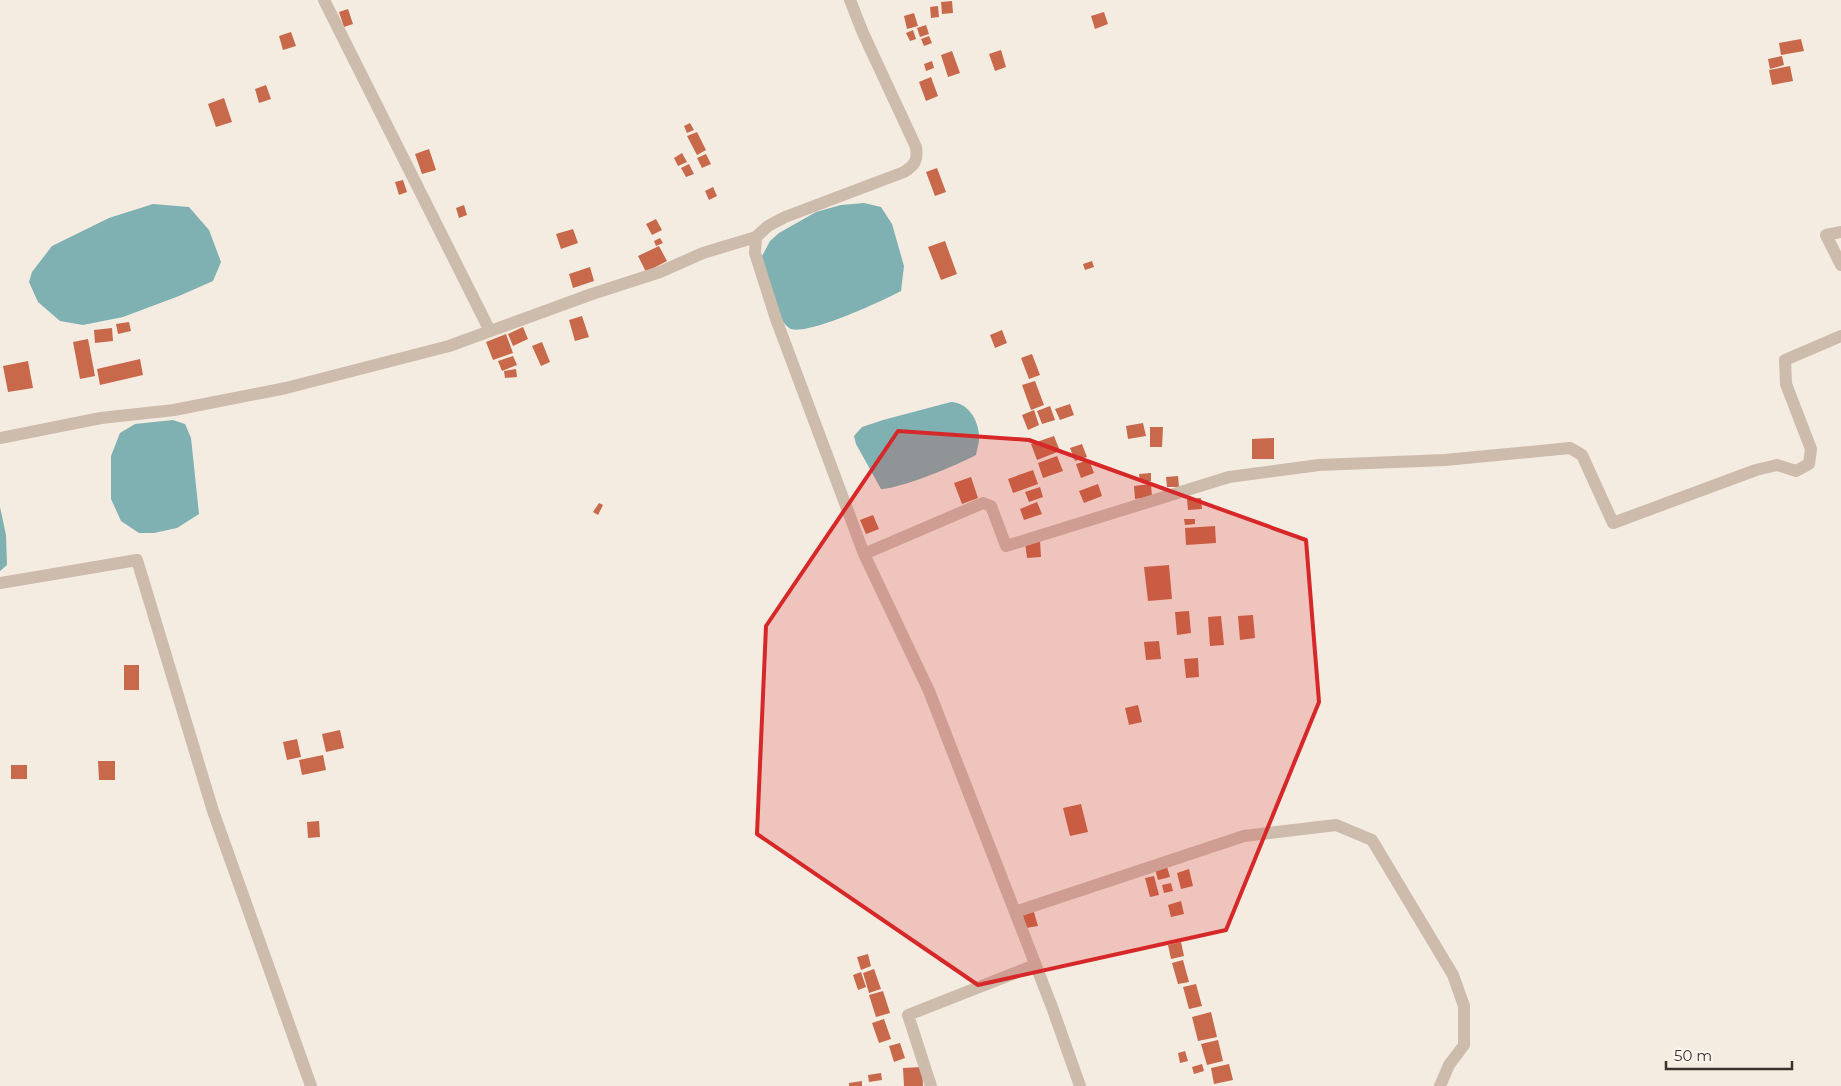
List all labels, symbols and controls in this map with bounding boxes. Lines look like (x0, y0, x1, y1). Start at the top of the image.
scale bar (1666, 1038, 1792, 1070)
text: 50 m (1674, 1046, 1712, 1065)

